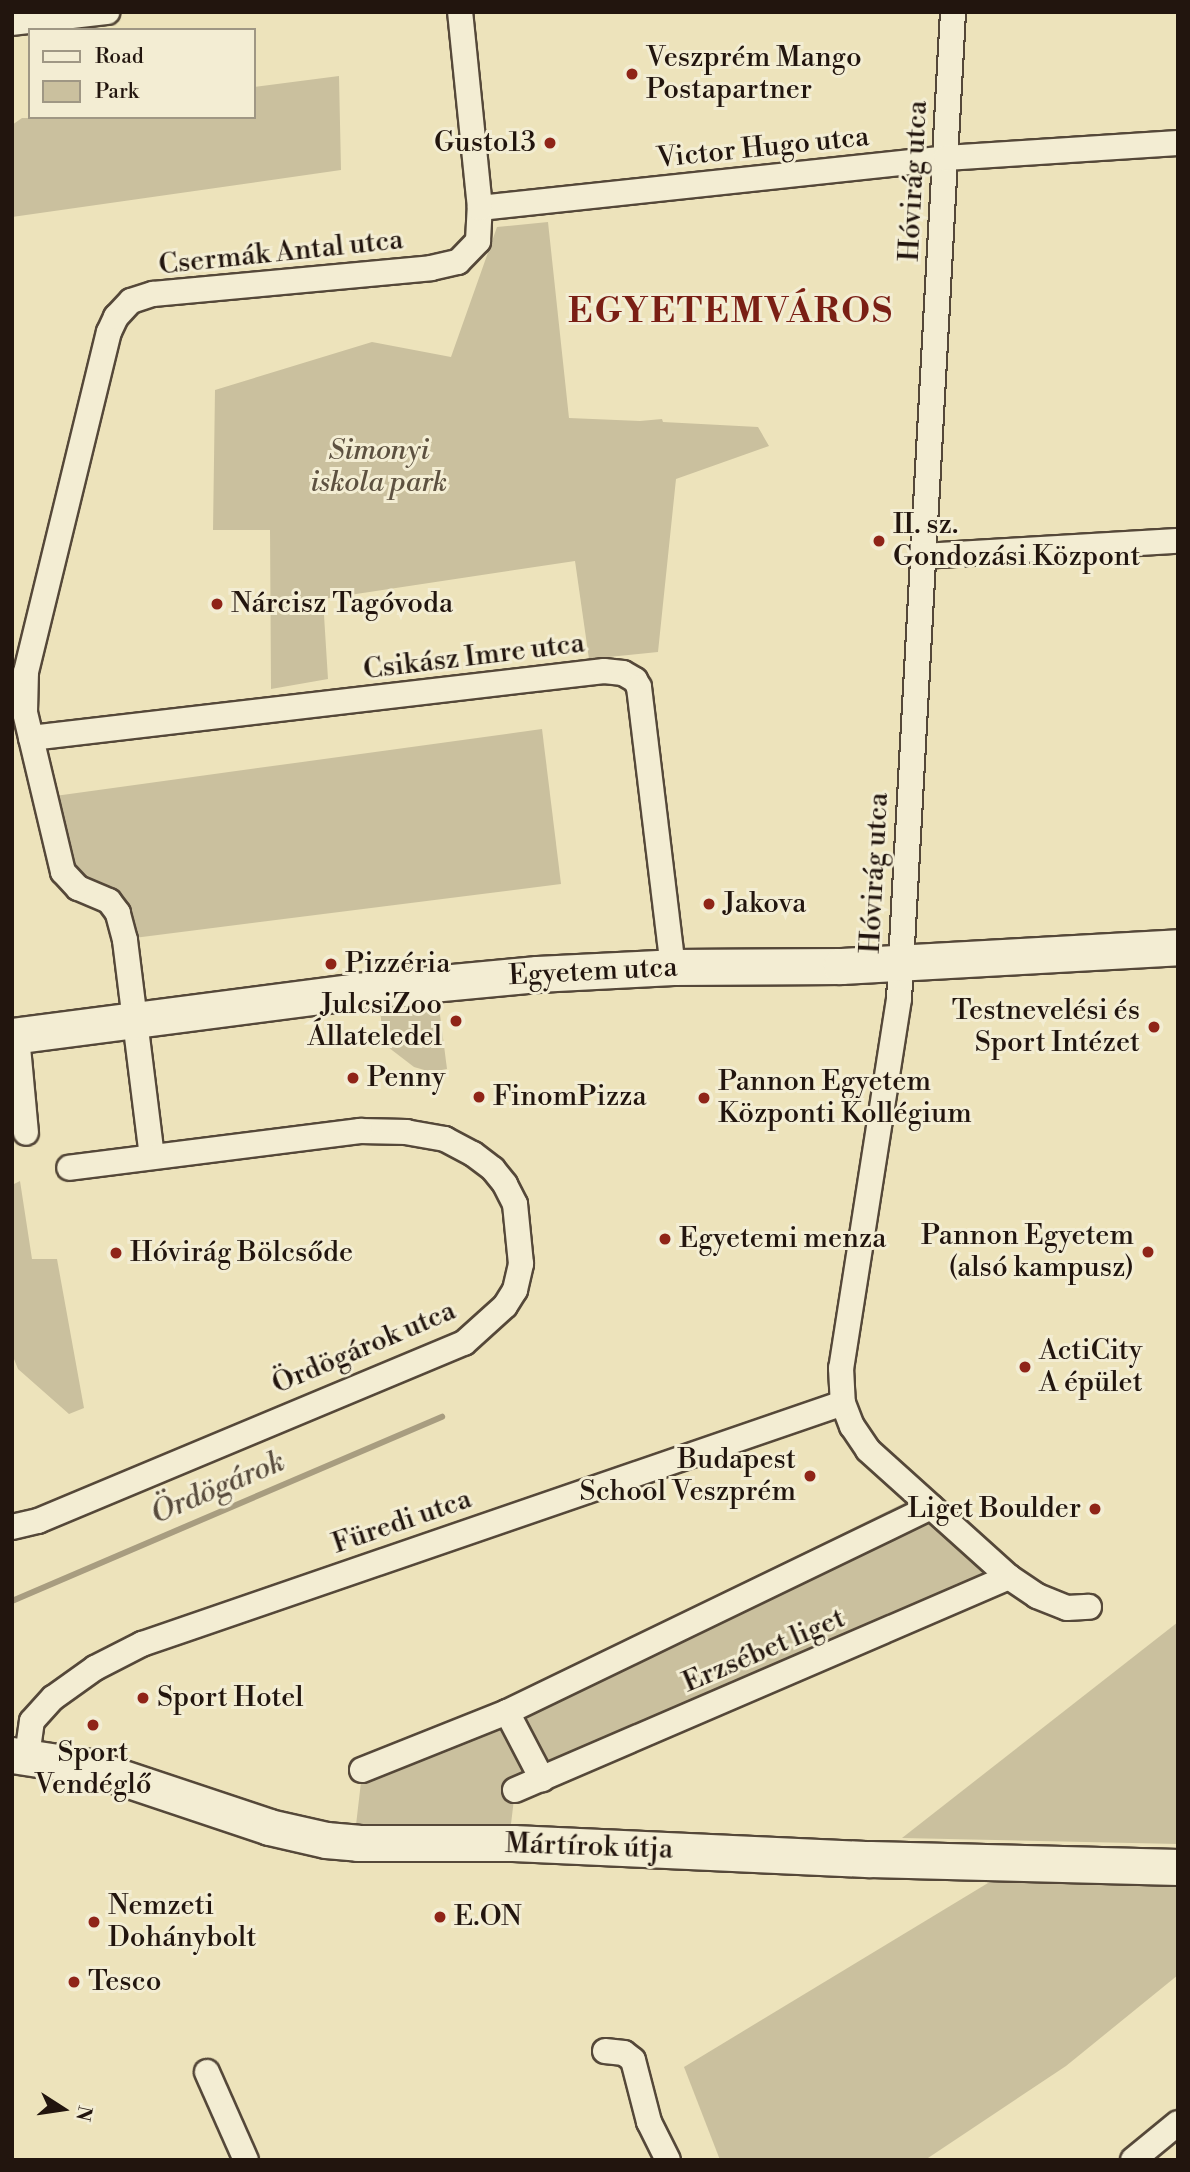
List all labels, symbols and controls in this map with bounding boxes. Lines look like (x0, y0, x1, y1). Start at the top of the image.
legend (28, 28, 256, 119)
place label: Veszprém Mango Postapartner (646, 41, 862, 107)
text: Road (95, 44, 144, 70)
marker: Veszprém Mango Postapartner (624, 66, 640, 82)
text: Park (95, 79, 139, 105)
street label: Hóvirág utca (893, 100, 935, 262)
street label: Victor Hugo utca (655, 120, 871, 176)
place label: Gusto13 (434, 126, 536, 160)
marker: Gusto13 (542, 135, 558, 151)
street label: Csermák Antal utca (157, 223, 405, 283)
district label: EGYETEMVÁROS (570, 291, 892, 333)
park label: Simonyi iskola park (311, 434, 447, 500)
place label: II. sz. Gondozási Központ (893, 508, 1140, 574)
marker: II. sz. Gondozási Központ (871, 533, 887, 549)
place label: Nárcisz Tagóvoda (231, 587, 453, 621)
marker: Nárcisz Tagóvoda (209, 596, 225, 612)
street label: Csikász Imre utca (361, 627, 587, 687)
street label: Hóvirág utca (854, 792, 896, 954)
place label: Jakova (723, 887, 806, 921)
marker: Jakova (701, 896, 717, 912)
place label: Pizzéria (345, 947, 450, 981)
street label: Egyetem utca (508, 951, 678, 993)
marker: Pizzéria (323, 956, 339, 972)
place label: JulcsiZoo Állateledel (307, 988, 442, 1054)
place label: Testnevelési és Sport Intézet (952, 994, 1140, 1060)
marker: JulcsiZoo Állateledel (448, 1013, 464, 1029)
marker: Testnevelési és Sport Intézet (1146, 1019, 1162, 1035)
place label: Penny (367, 1061, 445, 1095)
place label: Pannon Egyetem Központi Kollégium (718, 1065, 972, 1131)
marker: Penny (345, 1070, 361, 1086)
place label: FinomPizza (493, 1080, 647, 1114)
marker: FinomPizza (471, 1089, 487, 1105)
marker: Pannon Egyetem Központi Kollégium (696, 1090, 712, 1106)
place label: Pannon Egyetem (alsó kampusz) (921, 1219, 1134, 1285)
place label: Egyetemi menza (679, 1222, 886, 1256)
marker: Egyetemi menza (657, 1231, 673, 1247)
place label: Hóvirág Bölcsőde (130, 1236, 353, 1270)
marker: Pannon Egyetem (alsó kampusz) (1140, 1244, 1156, 1260)
marker: Hóvirág Bölcsőde (108, 1245, 124, 1261)
street label: Ördögárok utca (267, 1294, 461, 1402)
place label: ActiCity A épület (1039, 1334, 1143, 1400)
marker: ActiCity A épület (1017, 1359, 1033, 1375)
place label: Budapest School Veszprém (580, 1443, 796, 1509)
water label: Ördögárok (146, 1444, 290, 1532)
marker: Budapest School Veszprém (802, 1468, 818, 1484)
street label: Füredi utca (328, 1483, 476, 1561)
place label: Liget Boulder (907, 1492, 1081, 1526)
marker: Liget Boulder (1087, 1501, 1103, 1517)
street label: Erzsébet liget (678, 1602, 850, 1700)
place label: Sport Hotel (157, 1681, 304, 1715)
marker: Sport Hotel (135, 1690, 151, 1706)
marker: Sport Vendéglő (85, 1717, 101, 1733)
place label: Sport Vendéglő (34, 1736, 152, 1802)
street label: Mártírok útja (504, 1827, 674, 1867)
place label: Nemzeti Dohánybolt (108, 1889, 256, 1955)
place label: E.ON (454, 1900, 522, 1934)
marker: E.ON (432, 1909, 448, 1925)
marker: Nemzeti Dohánybolt (86, 1914, 102, 1930)
place label: Tesco (88, 1965, 161, 1999)
marker: Tesco (66, 1974, 82, 1990)
north arrow (28, 2074, 98, 2144)
text: N (70, 2104, 97, 2123)

